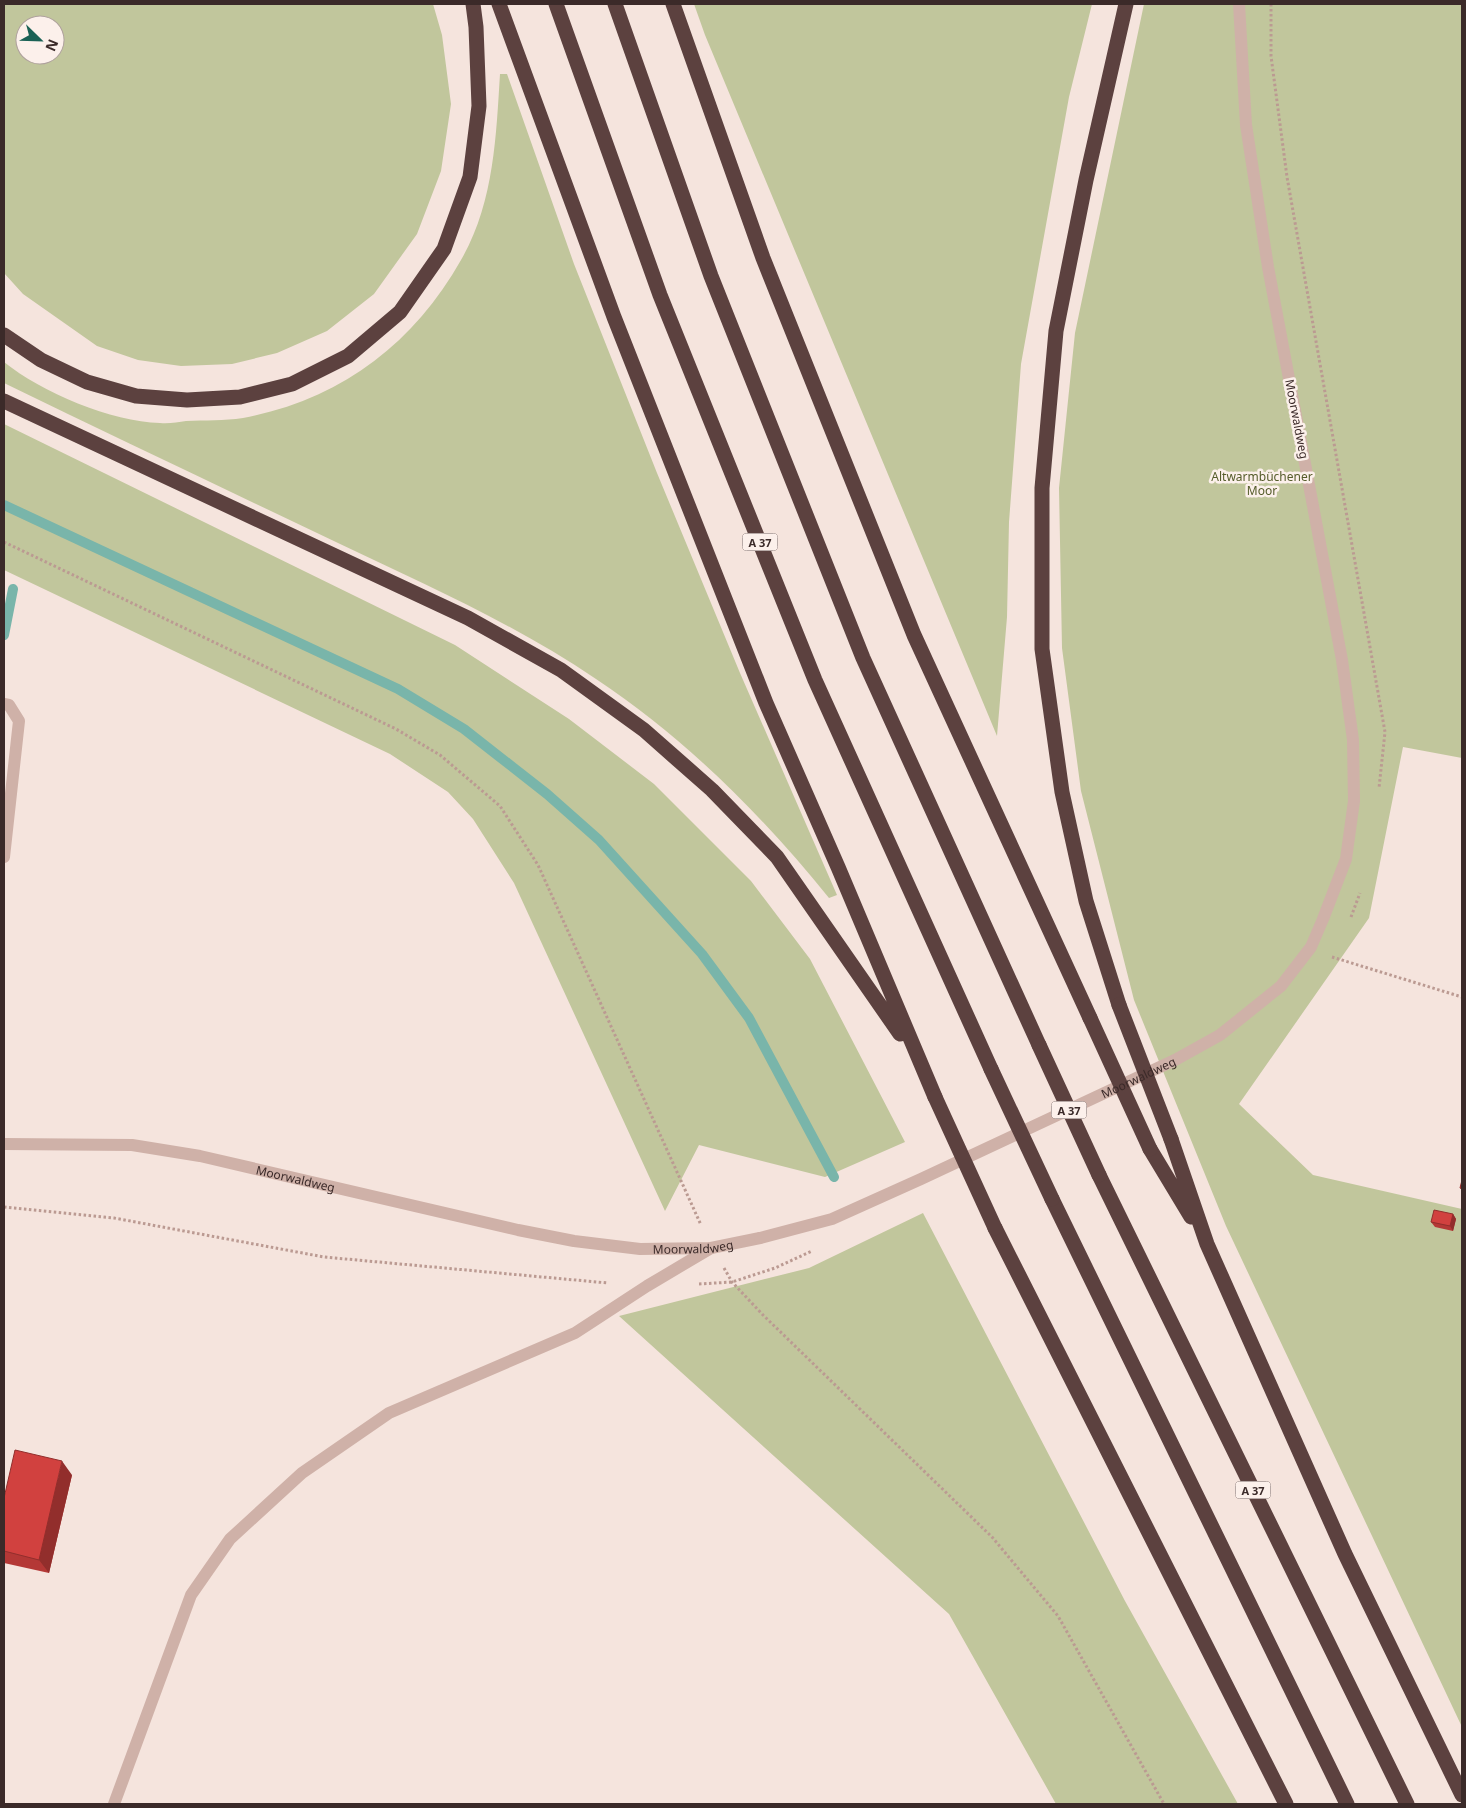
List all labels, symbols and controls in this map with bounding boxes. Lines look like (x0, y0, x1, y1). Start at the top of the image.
north arrow (15, 15, 65, 65)
text: N (41, 36, 63, 54)
street label: Moorwaldweg (1281, 378, 1313, 460)
park label: Altwarmbüchener Moor (1211, 468, 1313, 499)
road number: A 37 (742, 534, 778, 550)
street label: Moorwaldweg (1098, 1052, 1178, 1102)
road number: A 37 (1052, 1102, 1086, 1118)
street label: Moorwaldweg (254, 1161, 337, 1196)
street label: Moorwaldweg (653, 1235, 735, 1257)
road number: A 37 (1236, 1482, 1270, 1498)

